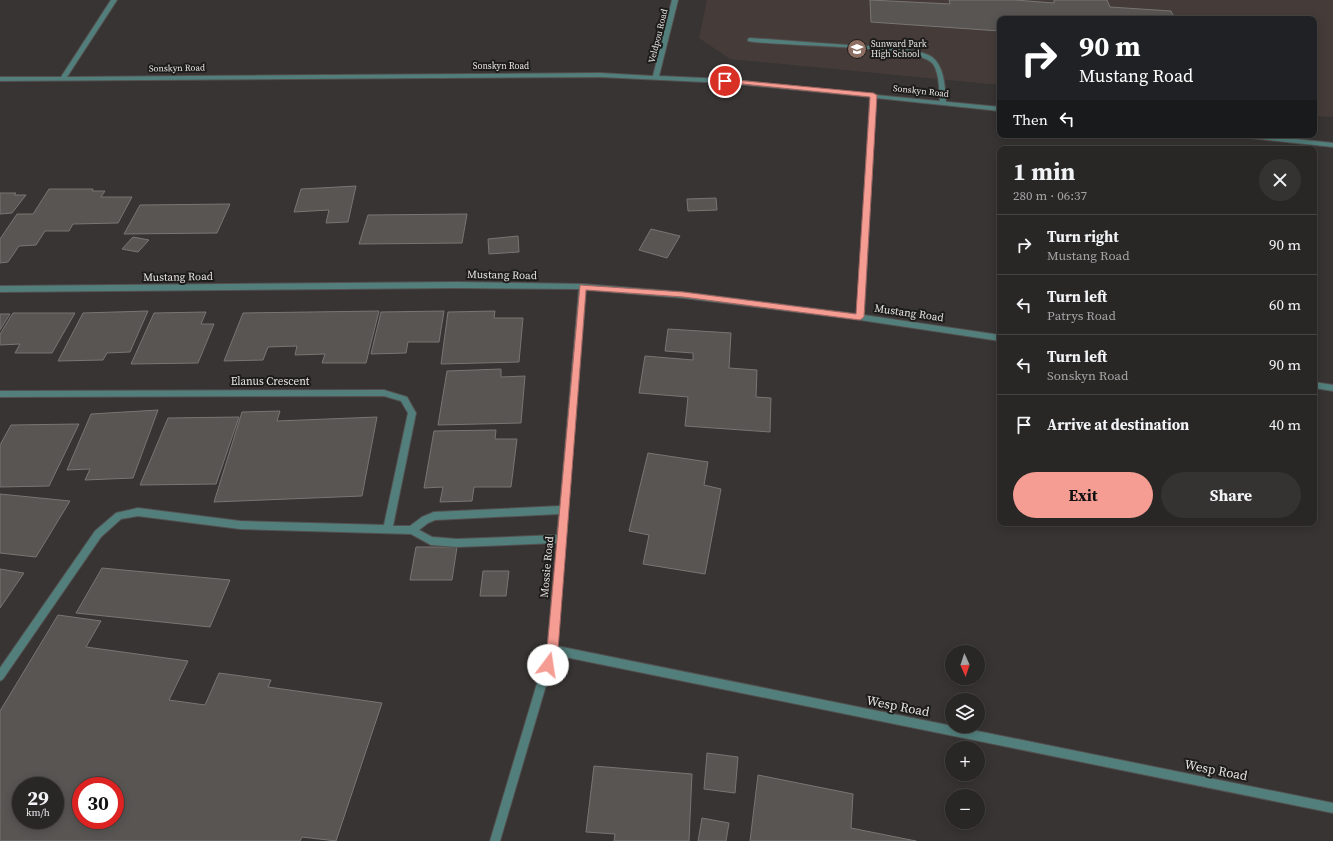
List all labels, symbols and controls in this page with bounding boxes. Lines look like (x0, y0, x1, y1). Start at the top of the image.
street label: Veldpou Road (645, 8, 671, 64)
text: 90 m (1079, 27, 1141, 65)
icon: right (1013, 32, 1065, 84)
school or university icon: Sunward Park High School (846, 38, 868, 60)
place label: Sunward Park High School (871, 38, 927, 60)
street label: Sonskyn Road (473, 60, 529, 72)
street label: Sonskyn Road (149, 62, 205, 74)
text: Mustang Road (1079, 63, 1193, 88)
pin (708, 64, 742, 98)
icon: arrive (714, 70, 736, 92)
street label: Sonskyn Road (892, 82, 950, 100)
icon: left (1056, 108, 1078, 130)
text: Then (1013, 109, 1048, 130)
text: 1 min (1013, 155, 1075, 188)
button: close (1259, 159, 1301, 201)
text: 280 m · 06:37 (1013, 187, 1087, 204)
text: Turn right (1047, 226, 1119, 247)
icon: right (1013, 234, 1035, 256)
text: 90 m (1269, 234, 1301, 255)
text: Mustang Road (1047, 247, 1130, 264)
street label: Mustang Road (467, 267, 538, 283)
street label: Mustang Road (143, 269, 214, 285)
text: Turn left (1047, 286, 1107, 307)
icon: left (1013, 294, 1035, 316)
text: 60 m (1269, 294, 1301, 315)
street label: Mustang Road (873, 301, 945, 325)
text: Patrys Road (1047, 307, 1116, 324)
text: Turn left (1047, 346, 1107, 367)
icon: left (1013, 354, 1035, 376)
text: 90 m (1269, 354, 1301, 375)
text: Sonskyn Road (1047, 367, 1128, 384)
street label: Elanus Crescent (231, 374, 310, 389)
icon: arrive (1013, 414, 1035, 436)
text: Arrive at destination (1047, 414, 1189, 435)
text: 40 m (1269, 414, 1301, 435)
button: Exit (1013, 472, 1153, 518)
button: Share (1161, 472, 1301, 518)
street label: Mossie Road (537, 535, 557, 598)
position arrow (527, 644, 569, 686)
north arrow (945, 645, 985, 685)
map controls (945, 645, 985, 829)
street label: Wesp Road (865, 692, 932, 721)
button: layers (945, 693, 985, 733)
button: + (945, 741, 985, 781)
street label: Wesp Road (1183, 756, 1250, 785)
speed limit sign: 30 (72, 777, 124, 829)
text: 29 (27, 784, 49, 812)
button: − (945, 789, 985, 829)
text: km/h (26, 806, 50, 819)

